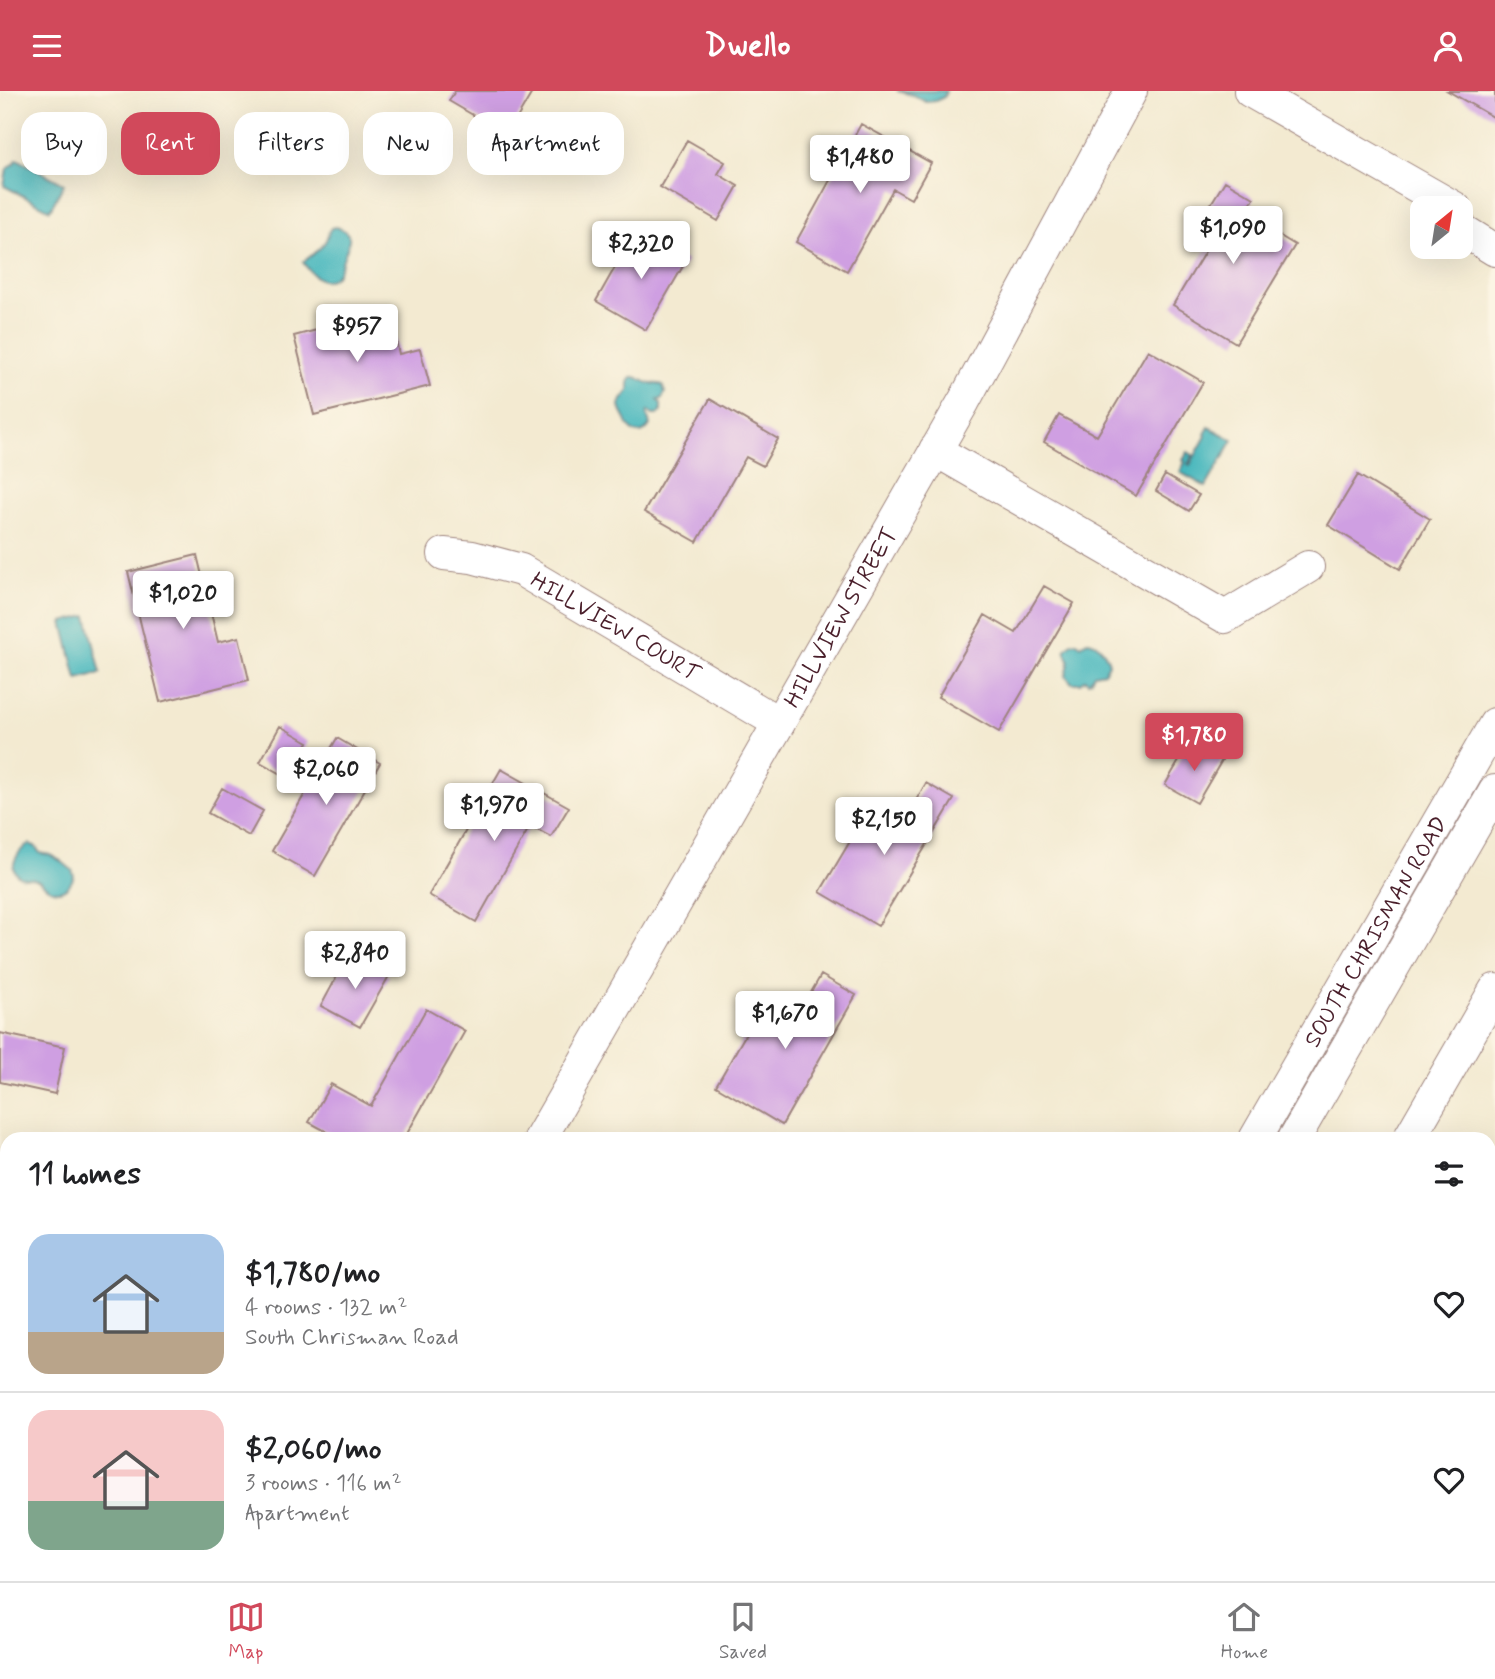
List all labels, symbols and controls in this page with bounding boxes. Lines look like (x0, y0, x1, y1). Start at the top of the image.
text: Dwello (704, 25, 791, 67)
icon: menu (28, 27, 66, 65)
icon: person (1429, 27, 1467, 65)
chip: Buy (21, 112, 107, 175)
chip: Rent (121, 112, 220, 175)
chip: Filters (234, 112, 349, 175)
chip: New (363, 112, 453, 175)
chip: Apartment (467, 112, 624, 175)
pin: $1,480 (803, 135, 917, 195)
text: $1,480 (826, 143, 894, 173)
north arrow (1410, 196, 1474, 259)
map controls (1410, 196, 1473, 259)
pin: $1,090 (1176, 207, 1290, 266)
text: $1,090 (1200, 214, 1266, 244)
pin: $2,320 (584, 221, 698, 281)
text: $2,320 (608, 229, 674, 259)
pin: $957 (316, 305, 398, 364)
text: $957 (332, 312, 382, 342)
street label: HILLVIEW STREET (778, 522, 905, 714)
street label: HILLVIEW COURT (524, 566, 706, 690)
pin: $1,020 (126, 571, 240, 631)
text: $1,020 (149, 579, 217, 609)
pin: $1,780 (1137, 713, 1251, 773)
text: $1,780 (1161, 721, 1227, 751)
pin: $2,060 (269, 747, 383, 807)
text: $2,060 (293, 755, 359, 785)
pin: $1,970 (437, 783, 551, 843)
text: $1,970 (460, 791, 528, 821)
pin: $2,150 (827, 797, 941, 857)
text: $2,150 (851, 805, 917, 835)
street label: SOUTH CHRISMAN ROAD (1298, 811, 1456, 1053)
pin: $2,840 (298, 932, 412, 991)
text: $2,840 (321, 939, 389, 969)
pin: $1,670 (728, 991, 842, 1051)
text: $1,670 (751, 999, 819, 1029)
text: 11 homes (28, 1155, 141, 1194)
icon: filters (1430, 1155, 1468, 1193)
text: $1,780/mo (245, 1254, 380, 1293)
icon: home (84, 1262, 168, 1346)
icon: heart (1430, 1285, 1468, 1323)
text: 4 rooms · 132 m² (245, 1293, 407, 1323)
text: South Chrisman Road (245, 1323, 459, 1353)
text: $2,060/mo (245, 1430, 382, 1469)
icon: home (84, 1438, 168, 1522)
icon: heart (1430, 1461, 1468, 1499)
text: 3 rooms · 116 m² (245, 1469, 402, 1499)
text: Apartment (245, 1499, 350, 1529)
tab: Map (227, 1598, 265, 1665)
tab: Saved (719, 1598, 767, 1665)
tab: Home (1221, 1598, 1268, 1665)

